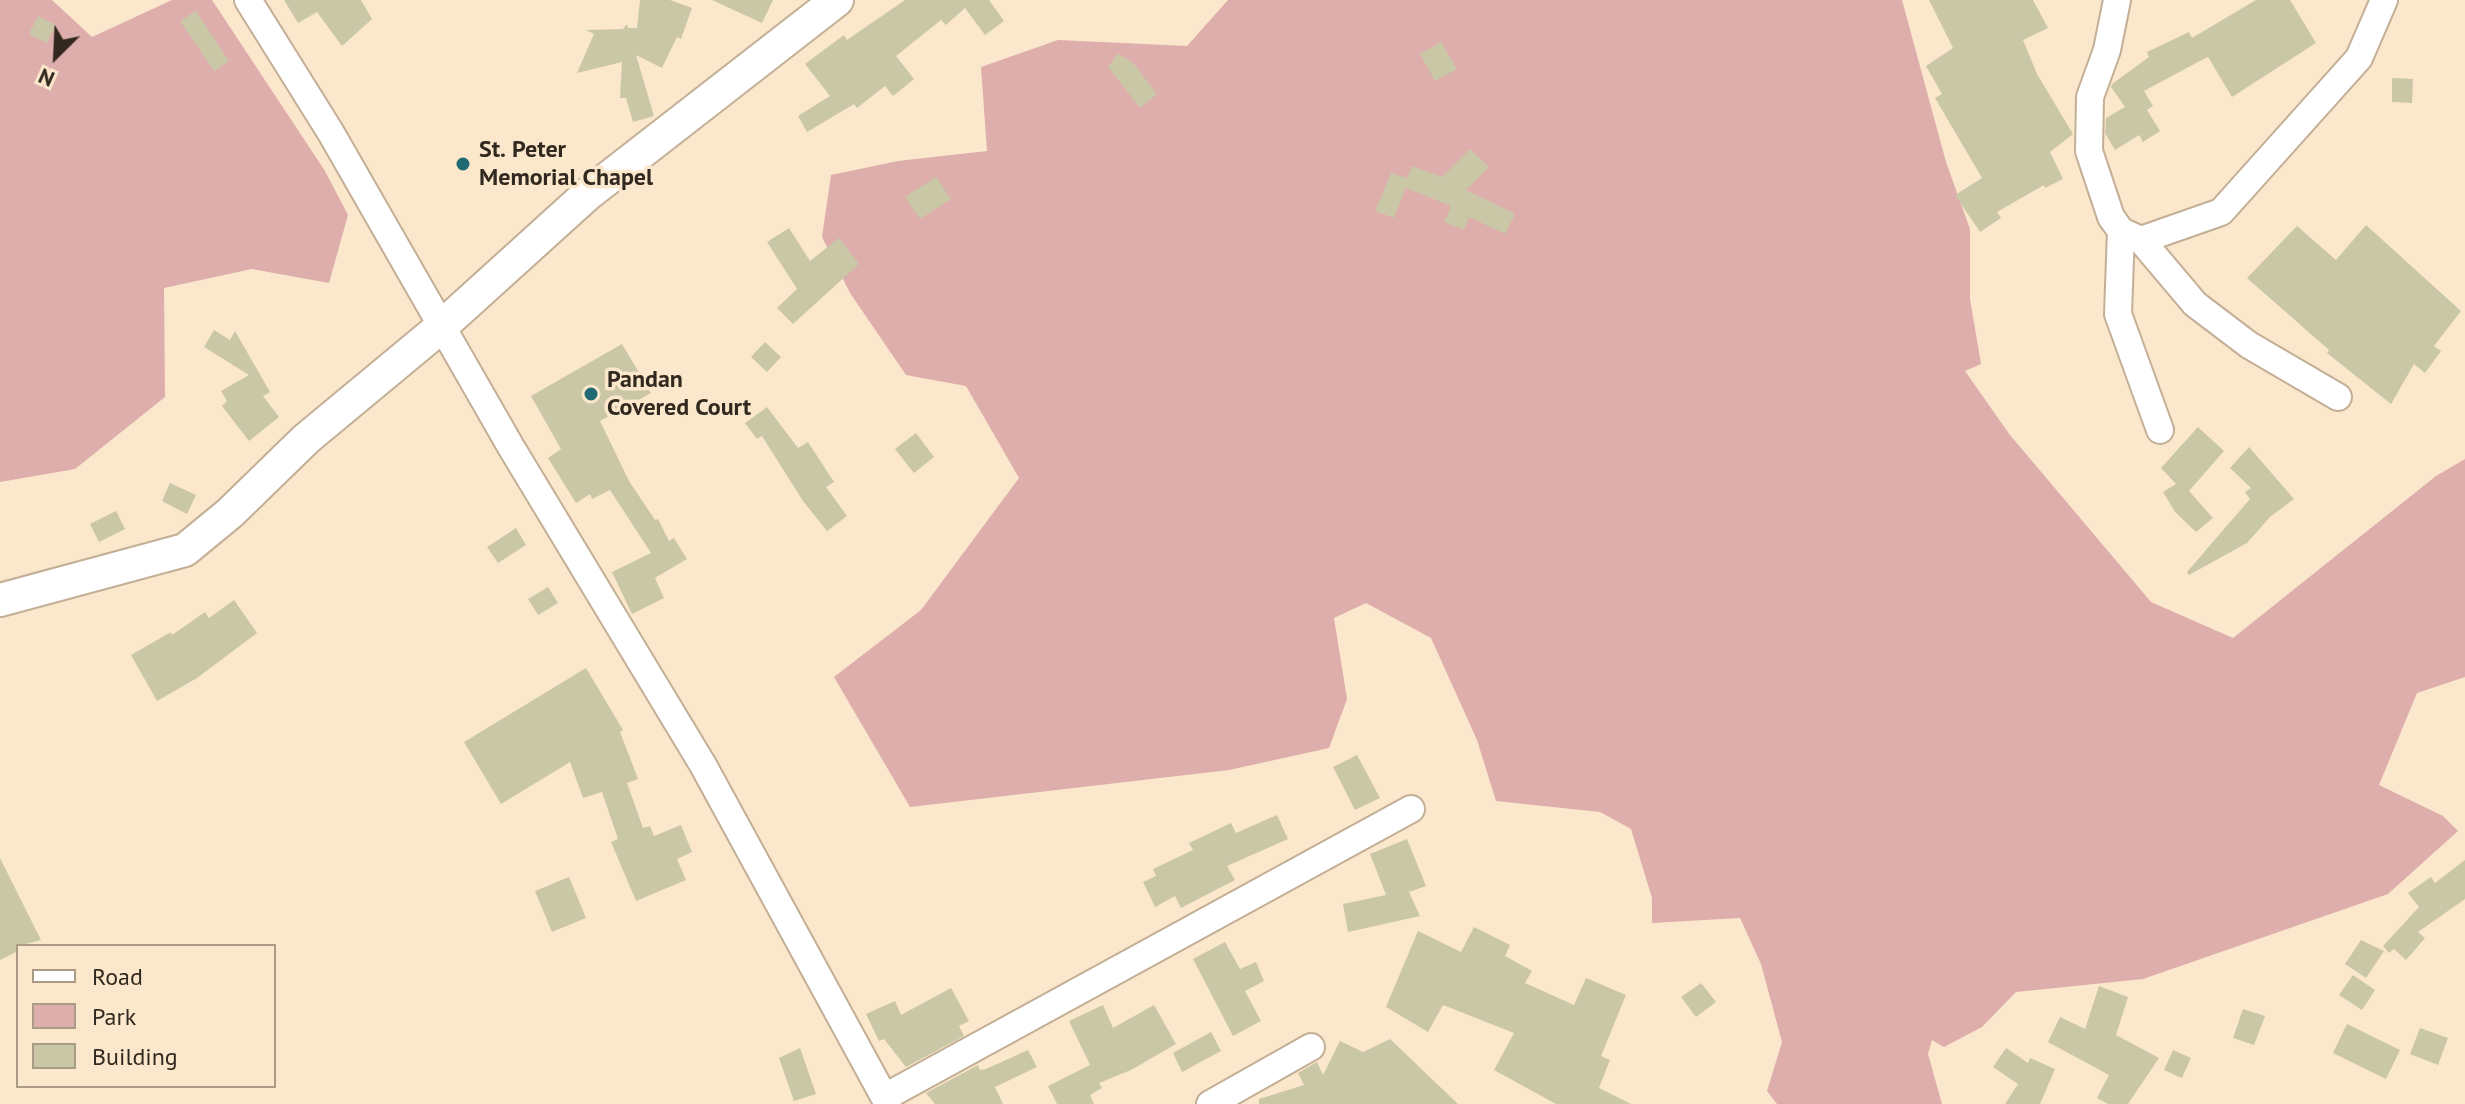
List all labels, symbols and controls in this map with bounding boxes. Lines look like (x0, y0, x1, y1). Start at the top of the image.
north arrow (16, 16, 96, 96)
text: N (34, 62, 59, 94)
place label: St. Peter Memorial Chapel (479, 136, 653, 192)
marker: St. Peter Memorial Chapel (454, 155, 472, 173)
place label: Pandan Covered Court (607, 366, 751, 422)
marker: Pandan Covered Court (582, 385, 600, 403)
legend (16, 944, 276, 1088)
text: Road (92, 961, 143, 992)
text: Park (92, 1001, 136, 1032)
text: Building (92, 1041, 178, 1072)

